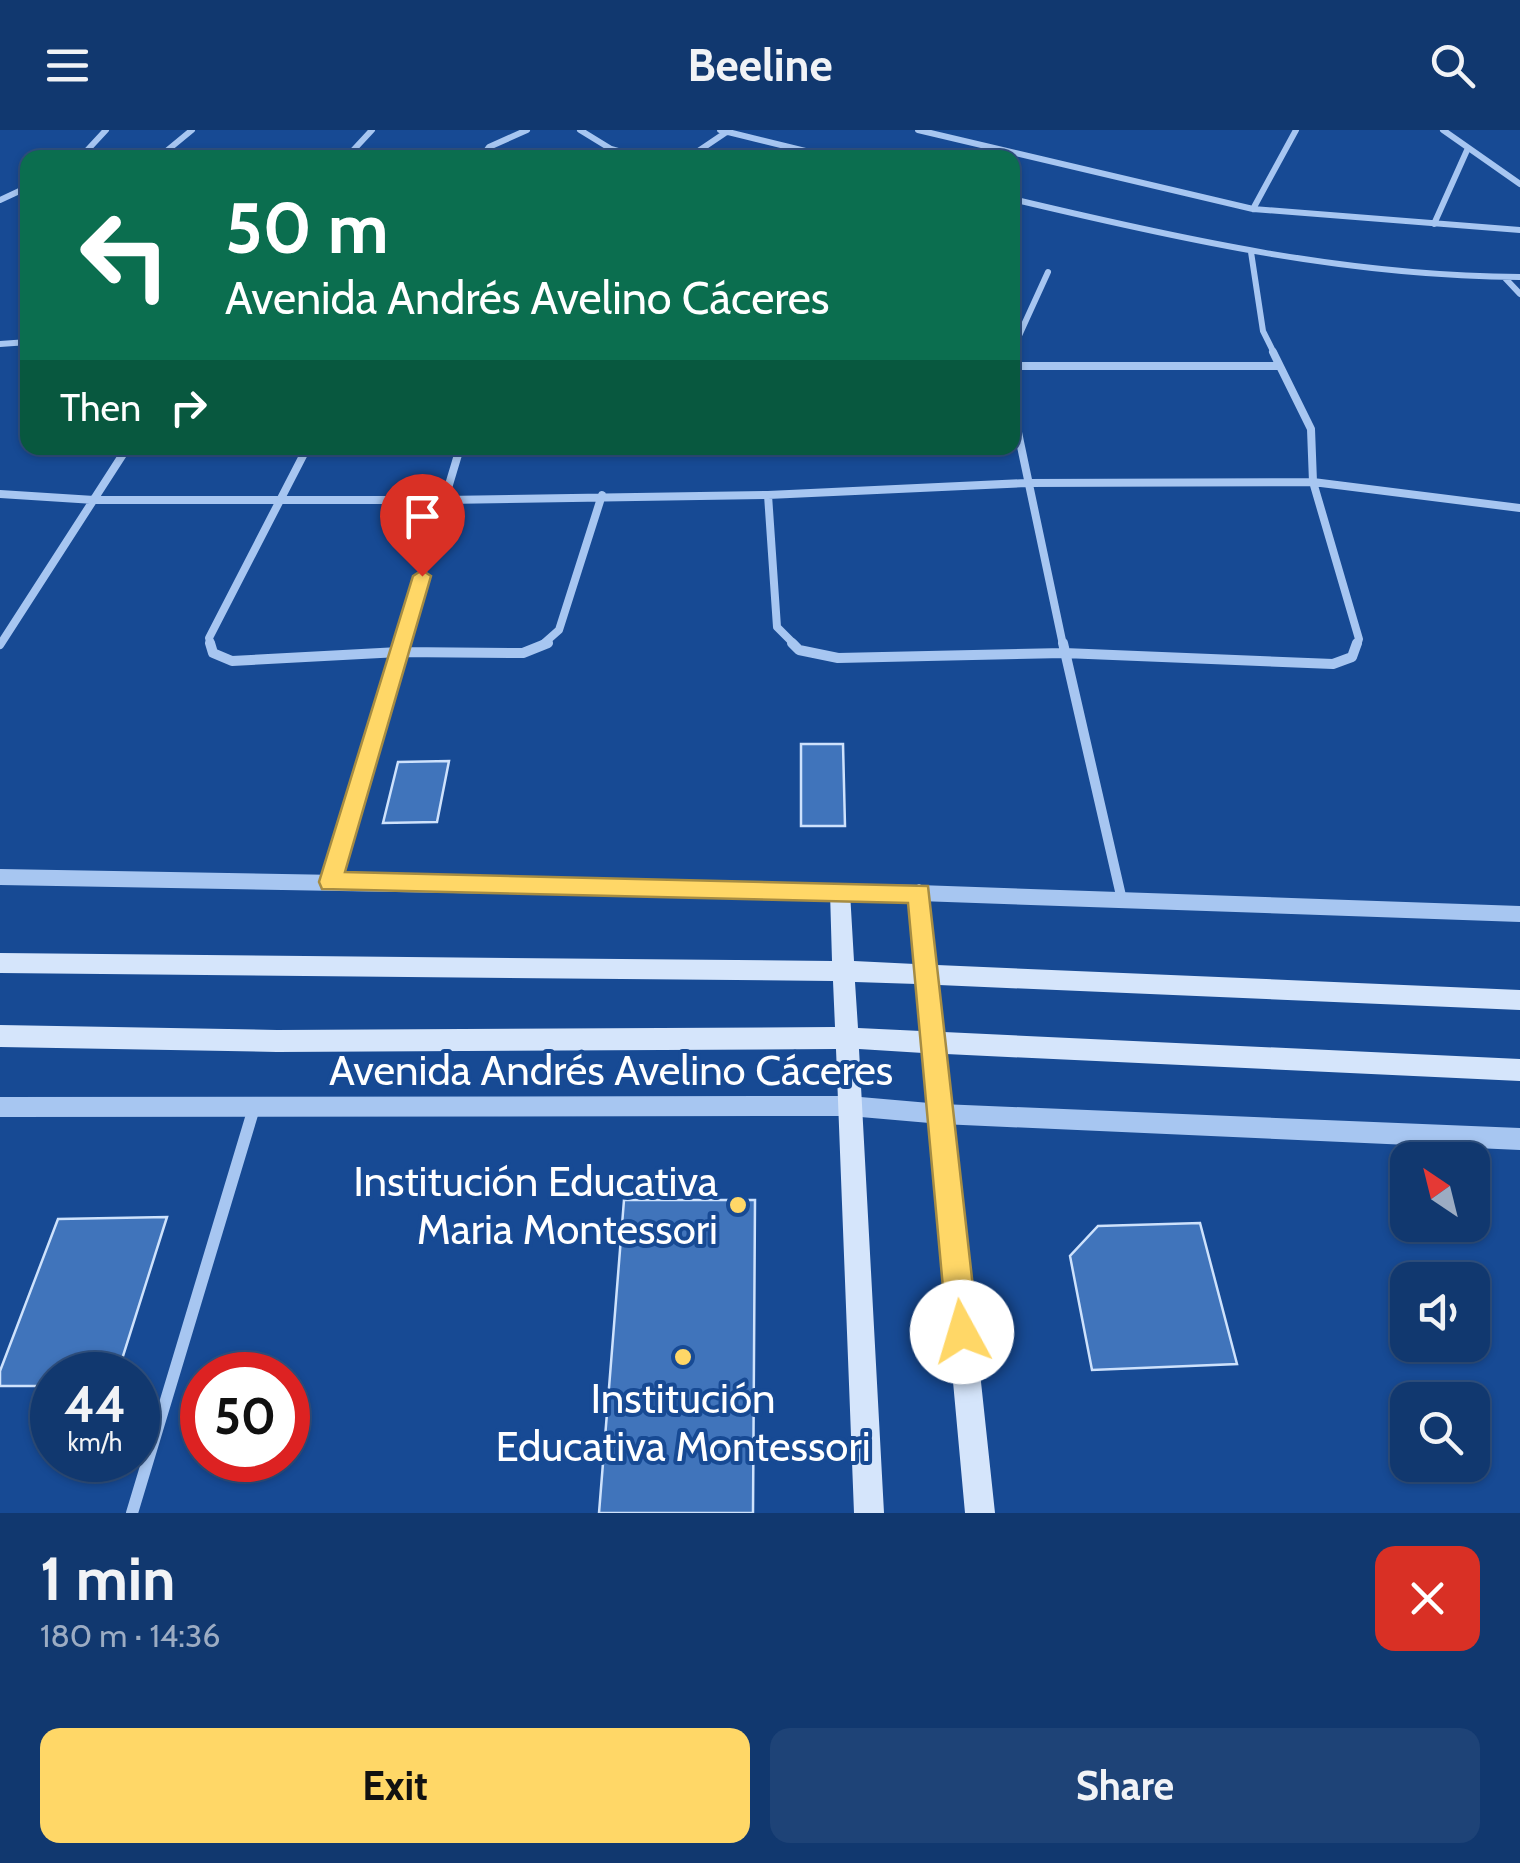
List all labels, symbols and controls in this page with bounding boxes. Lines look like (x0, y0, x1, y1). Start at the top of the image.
icon: menu (40, 38, 95, 93)
text: Beeline (687, 38, 833, 92)
icon: search (1425, 38, 1480, 93)
text: 50 m (225, 185, 389, 271)
icon: left (60, 190, 190, 320)
text: Avenida Andrés Avelino Cáceres (225, 271, 830, 325)
icon: right (161, 380, 216, 435)
text: Then (60, 384, 141, 431)
pin (380, 474, 465, 577)
icon: arrive (395, 489, 450, 544)
street label: Avenida Andrés Avelino Cáceres (329, 1044, 893, 1096)
north arrow (1390, 1142, 1490, 1242)
map controls (1390, 1142, 1490, 1482)
place label: Institución Educativa Maria Montessori (353, 1155, 718, 1255)
marker: Institución Educativa Maria Montessori (727, 1194, 749, 1216)
button: sound (1390, 1262, 1490, 1362)
position arrow (910, 1280, 1014, 1384)
marker: Institución Educativa Montessori (672, 1346, 694, 1368)
speed limit sign: 50 (180, 1352, 310, 1482)
place label: Institución Educativa Montessori (495, 1372, 871, 1472)
text: 44 (64, 1374, 126, 1435)
button: search (1390, 1382, 1490, 1482)
text: km/h (68, 1427, 122, 1457)
text: 1 min (40, 1542, 175, 1615)
button: close (1375, 1546, 1480, 1651)
text: 180 m · 14:36 (40, 1616, 221, 1655)
button: Exit (40, 1728, 750, 1843)
button: Share (770, 1728, 1480, 1843)

